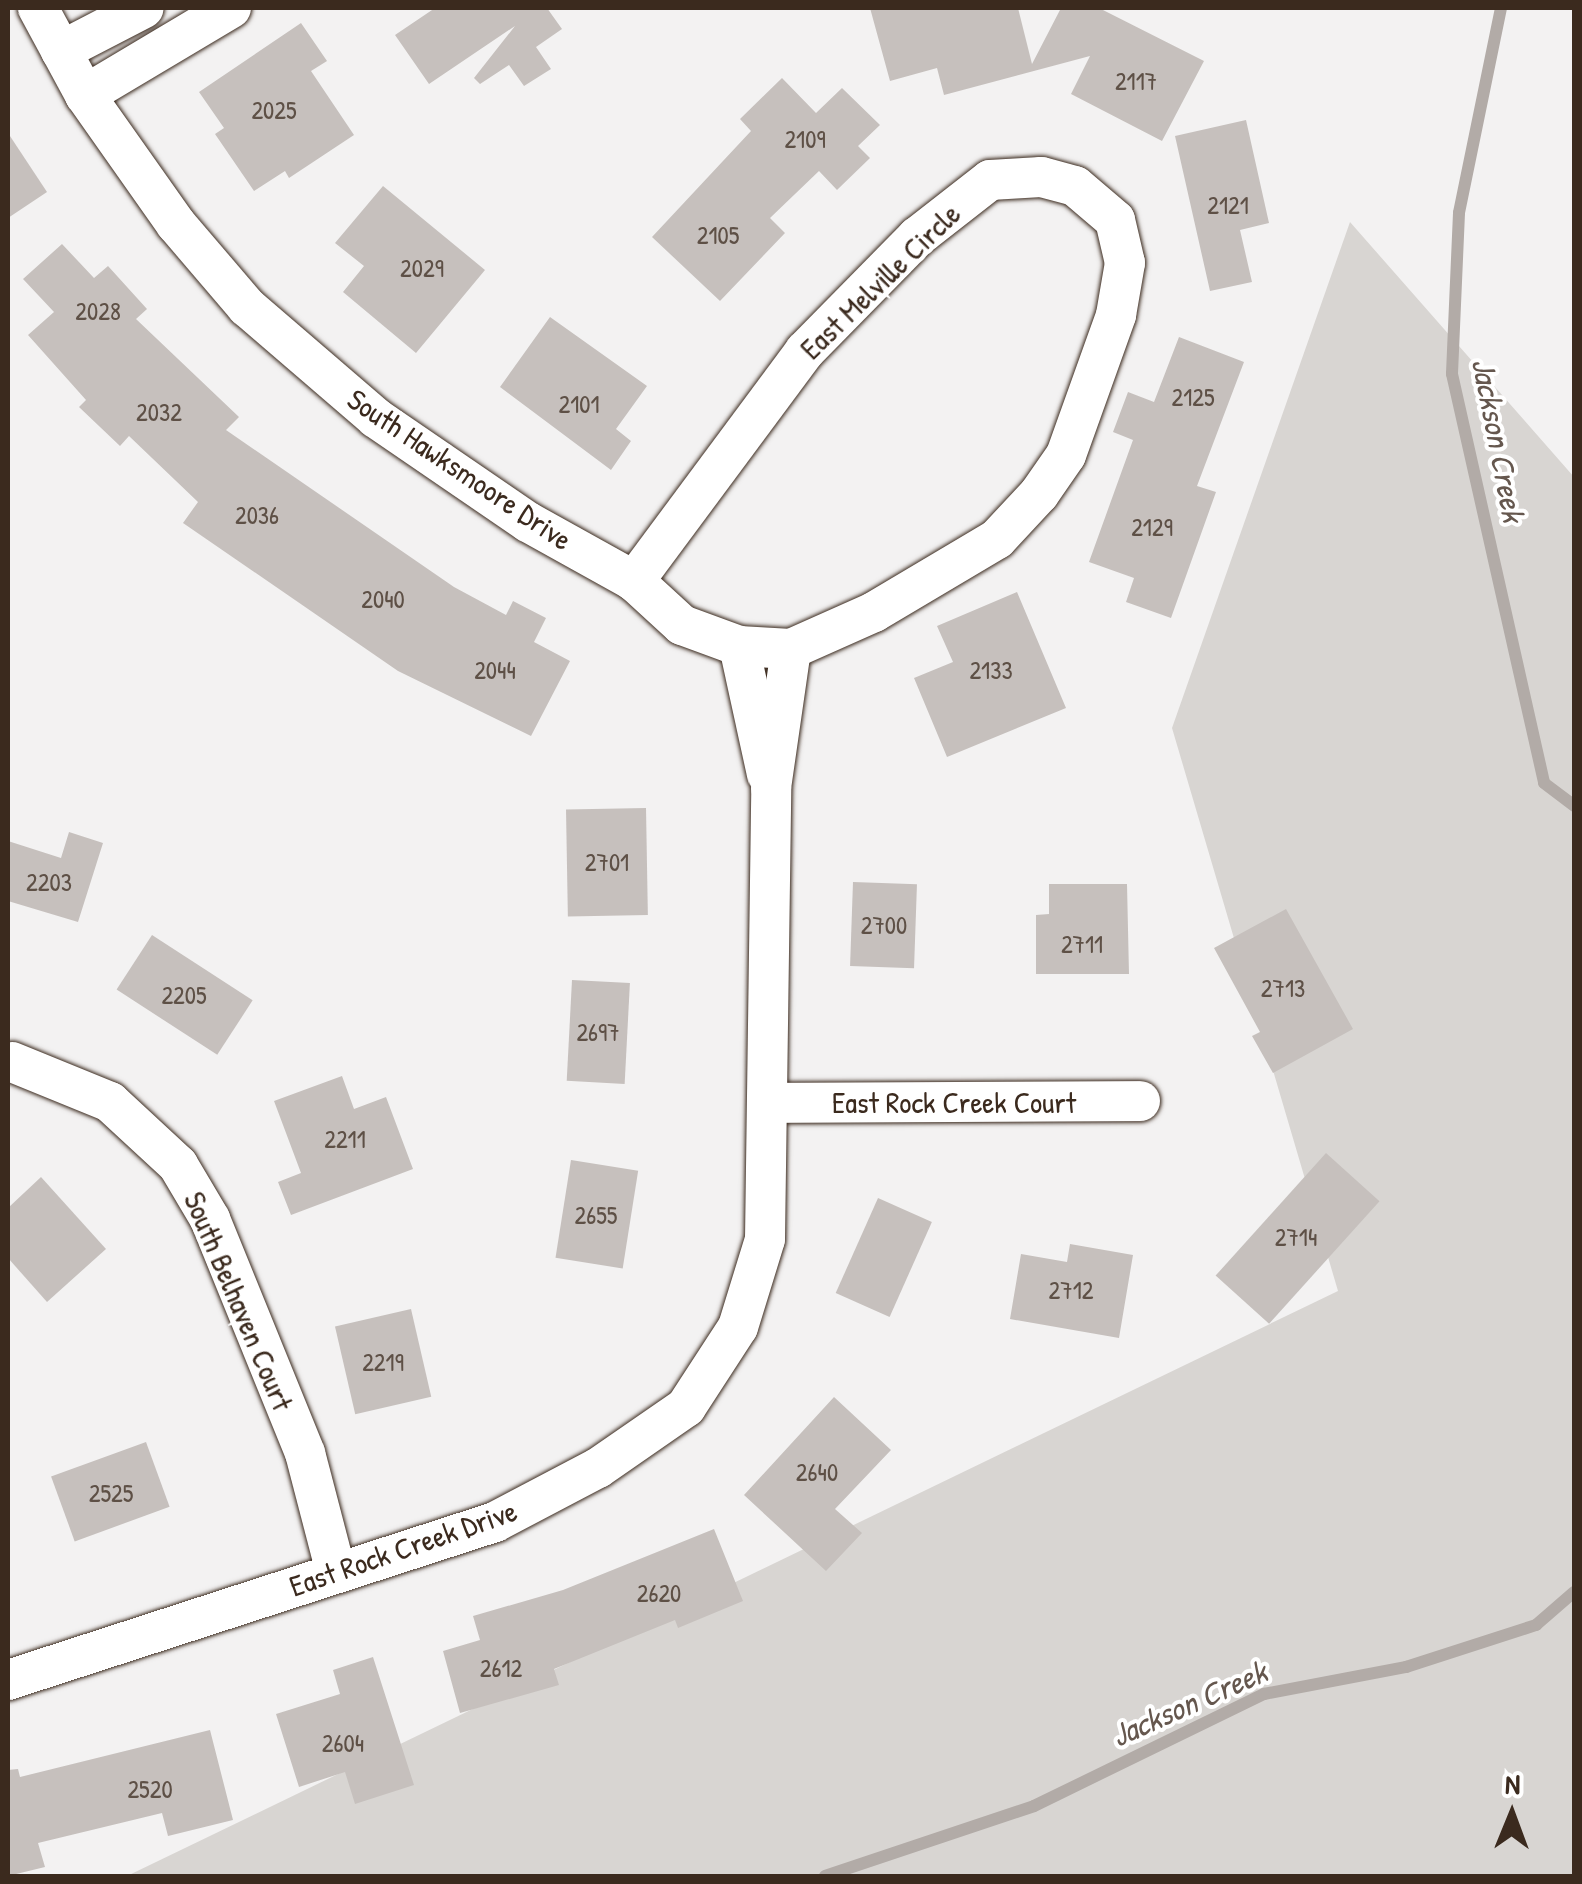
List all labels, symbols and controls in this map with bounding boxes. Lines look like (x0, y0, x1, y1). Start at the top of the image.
house number: 2117 (1115, 66, 1157, 96)
house number: 2025 (251, 95, 297, 125)
house number: 2109 (784, 124, 826, 154)
house number: 2121 (1207, 190, 1249, 220)
street label: East Melville Circle (793, 196, 967, 366)
house number: 2105 (697, 220, 739, 250)
house number: 2029 (400, 253, 444, 283)
house number: 2028 (75, 296, 121, 326)
water label: Jackson Creek (1463, 355, 1533, 525)
street label: South Hawksmoore Drive (341, 381, 579, 557)
house number: 2125 (1171, 382, 1215, 412)
house number: 2101 (558, 389, 600, 419)
house number: 2032 (136, 397, 182, 427)
house number: 2036 (235, 500, 279, 530)
house number: 2129 (1131, 512, 1173, 542)
house number: 2040 (361, 584, 405, 614)
house number: 2044 (474, 655, 516, 685)
house number: 2133 (969, 655, 1013, 685)
house number: 2701 (585, 847, 629, 877)
house number: 2203 (26, 867, 72, 897)
house number: 2700 (861, 910, 907, 940)
house number: 2711 (1061, 929, 1103, 959)
house number: 2713 (1261, 973, 1305, 1003)
house number: 2205 (161, 980, 207, 1010)
house number: 2697 (576, 1017, 620, 1047)
street label: East Rock Creek Court (832, 1084, 1076, 1120)
house number: 2211 (324, 1124, 366, 1154)
street label: South Belhaven Court (177, 1186, 301, 1416)
house number: 2655 (575, 1200, 617, 1230)
house number: 2714 (1275, 1222, 1317, 1252)
house number: 2712 (1049, 1275, 1093, 1305)
house number: 2219 (362, 1347, 404, 1377)
house number: 2640 (796, 1457, 838, 1487)
house number: 2525 (89, 1478, 133, 1508)
street label: East Rock Creek Drive (285, 1492, 521, 1604)
house number: 2620 (637, 1578, 681, 1608)
house number: 2612 (480, 1653, 522, 1683)
water label: Jackson Creek (1105, 1653, 1273, 1755)
house number: 2604 (322, 1728, 364, 1758)
north arrow (1462, 1764, 1562, 1864)
text: N (1505, 1765, 1520, 1803)
house number: 2520 (127, 1774, 173, 1804)

